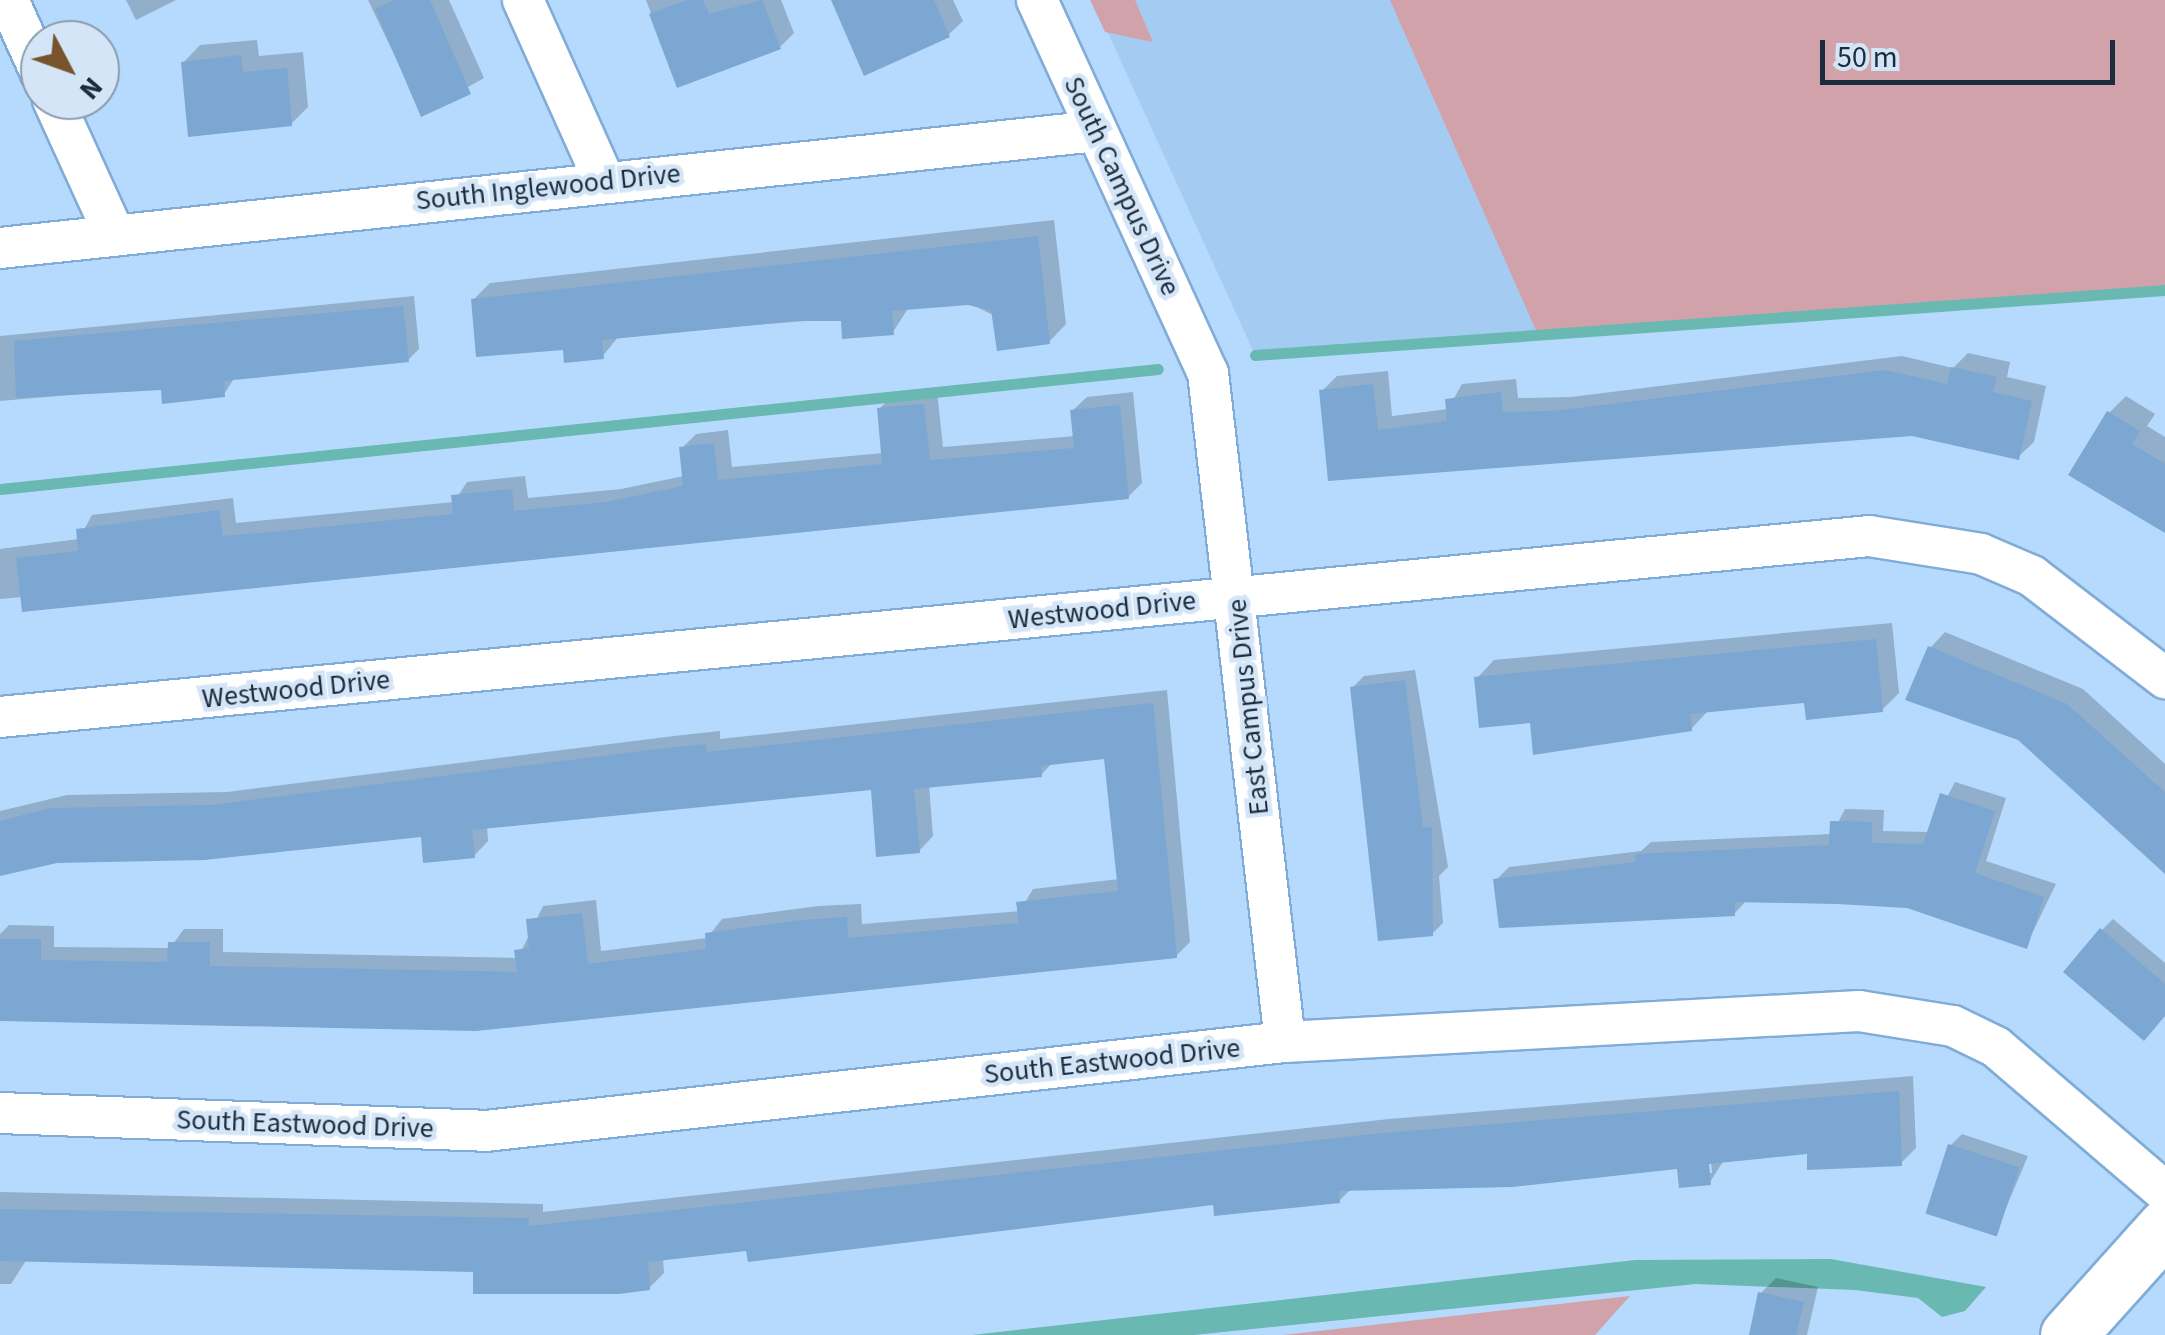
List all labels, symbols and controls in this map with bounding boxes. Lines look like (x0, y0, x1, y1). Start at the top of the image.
north arrow (20, 20, 120, 120)
scale bar (1825, 20, 2120, 82)
text: 50 m (1837, 36, 1898, 79)
text: N (70, 68, 112, 109)
street label: South Campus Drive (1057, 71, 1187, 301)
street label: South Inglewood Drive (414, 156, 682, 218)
street label: Westwood Drive (1006, 583, 1198, 637)
street label: East Campus Drive (1220, 597, 1276, 817)
street label: Westwood Drive (200, 662, 392, 716)
street label: South Eastwood Drive (982, 1031, 1242, 1091)
street label: South Eastwood Drive (176, 1103, 434, 1145)

